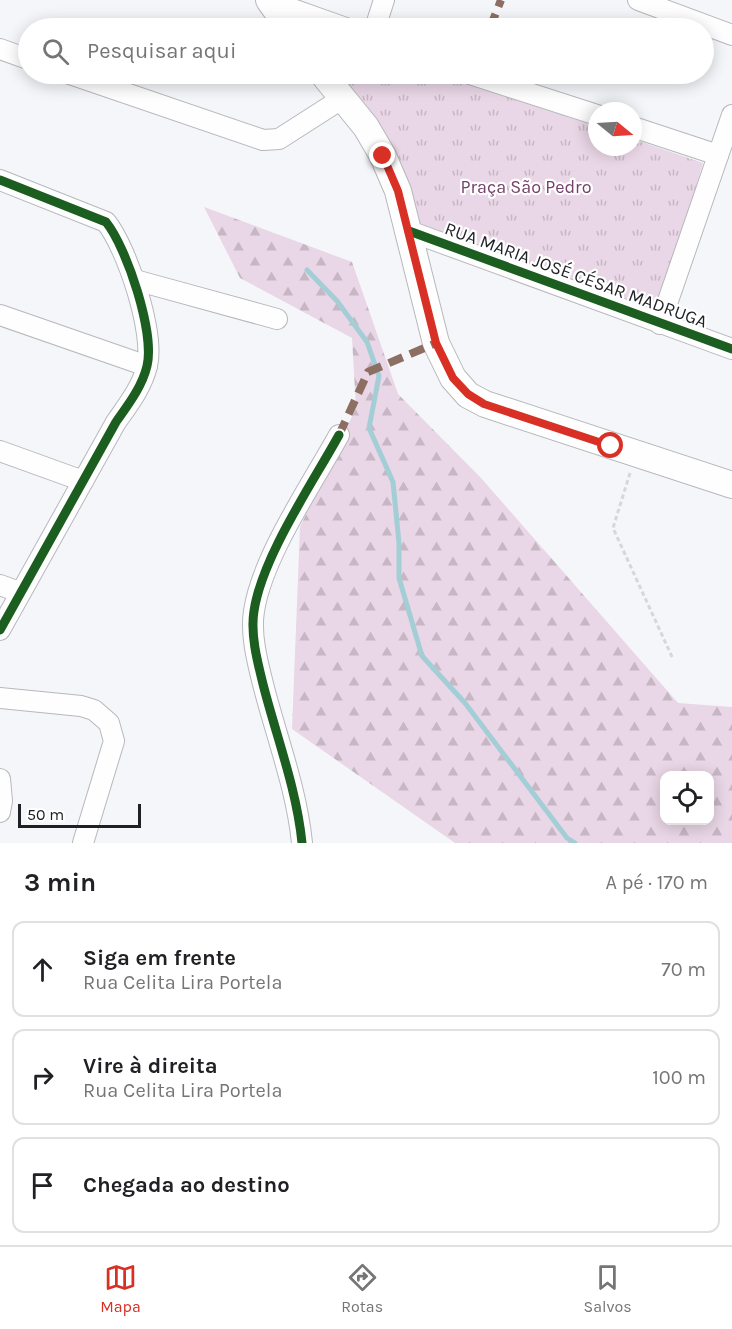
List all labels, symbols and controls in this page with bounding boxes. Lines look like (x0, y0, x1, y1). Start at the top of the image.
search box (18, 18, 714, 84)
icon: search (39, 35, 72, 68)
text: Pesquisar aqui (87, 38, 236, 64)
north arrow (588, 102, 642, 156)
route end (369, 142, 395, 168)
park label: Praça São Pedro (461, 176, 591, 198)
street label: RUA MARIA JOSÉ CÉSAR MADRUGA (442, 216, 711, 333)
route start (597, 432, 623, 458)
map controls (660, 771, 714, 825)
button: locate (660, 771, 714, 825)
scale bar (18, 801, 141, 828)
text: 50 m (27, 805, 64, 824)
text: 3 min (24, 867, 96, 898)
text: A pé · 170 m (605, 871, 708, 894)
text: Siga em frente (83, 945, 236, 971)
icon: ahead (26, 953, 59, 986)
text: 70 m (661, 958, 706, 981)
text: Rua Celita Lira Portela (83, 971, 282, 994)
text: Vire à direita (83, 1053, 218, 1079)
icon: right (26, 1061, 59, 1094)
text: 100 m (652, 1066, 706, 1089)
text: Rua Celita Lira Portela (83, 1079, 282, 1102)
icon: arrive (26, 1169, 59, 1202)
text: Chegada ao destino (83, 1172, 290, 1198)
tab: Mapa (100, 1261, 141, 1316)
tab: Rotas (341, 1261, 383, 1316)
tab: Salvos (584, 1261, 632, 1316)

